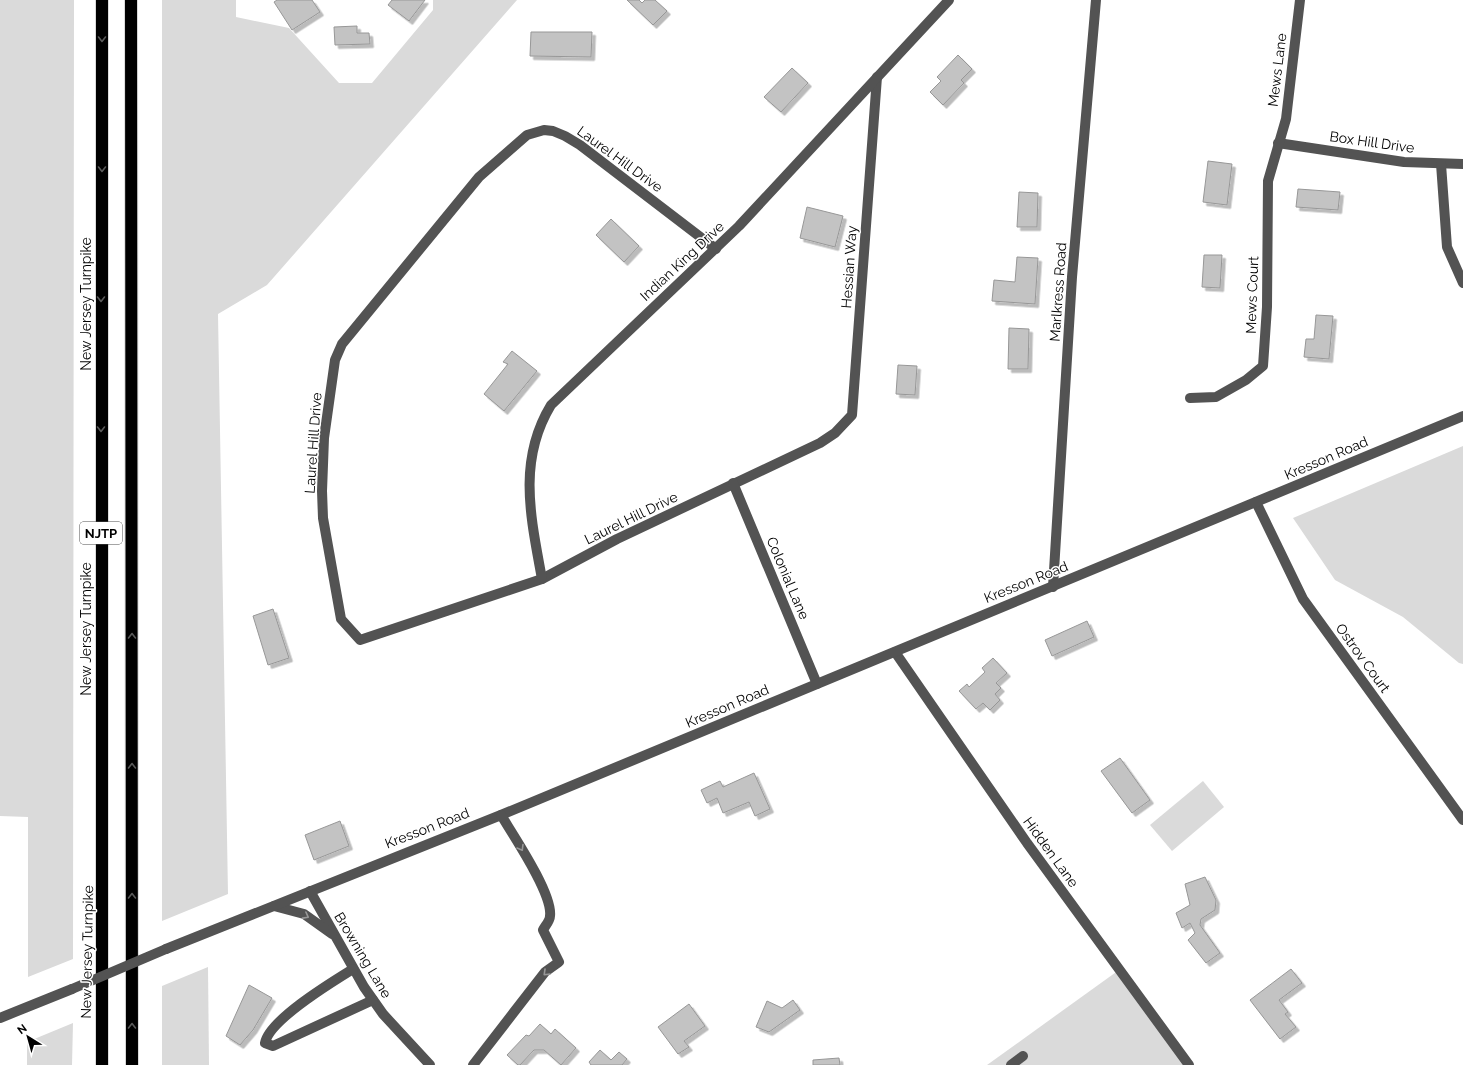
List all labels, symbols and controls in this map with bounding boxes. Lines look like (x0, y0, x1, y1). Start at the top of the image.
street label: Mews Lane (1265, 32, 1289, 108)
one-way arrow (98, 36, 106, 42)
street label: Laurel Hill Drive (574, 123, 666, 195)
street label: Box Hill Drive (1329, 128, 1415, 156)
one-way arrow (98, 166, 106, 172)
street label: Indian King Drive (637, 218, 727, 304)
street label: Hessian Way (838, 225, 860, 309)
street label: New Jersey Turnpike (78, 237, 94, 371)
street label: Marlkress Road (1047, 242, 1069, 342)
street label: Mews Court (1243, 256, 1261, 334)
one-way arrow (97, 296, 105, 302)
street label: Laurel Hill Drive (301, 392, 325, 494)
one-way arrow (97, 426, 105, 432)
street label: Kresson Road (1282, 433, 1370, 483)
street label: Laurel Hill Drive (582, 489, 680, 547)
road number: NJTP (80, 522, 122, 544)
street label: Colonial Lane (763, 534, 813, 622)
street label: Kresson Road (982, 558, 1070, 606)
street label: New Jersey Turnpike (78, 562, 94, 696)
street label: Ostrov Court (1333, 620, 1394, 696)
one-way arrow (128, 633, 136, 639)
street label: Kresson Road (683, 681, 771, 731)
one-way arrow (128, 763, 136, 769)
street label: Kresson Road (383, 805, 471, 851)
street label: Hidden Lane (1020, 814, 1082, 890)
one-way arrow (516, 844, 523, 851)
street label: New Jersey Turnpike (78, 885, 96, 1019)
one-way arrow (128, 893, 136, 899)
street label: Browning Lane (331, 909, 395, 1001)
one-way arrow (302, 911, 310, 919)
one-way arrow (543, 968, 551, 975)
north arrow (8, 1017, 48, 1057)
text: N (15, 1022, 30, 1037)
one-way arrow (128, 1023, 136, 1029)

